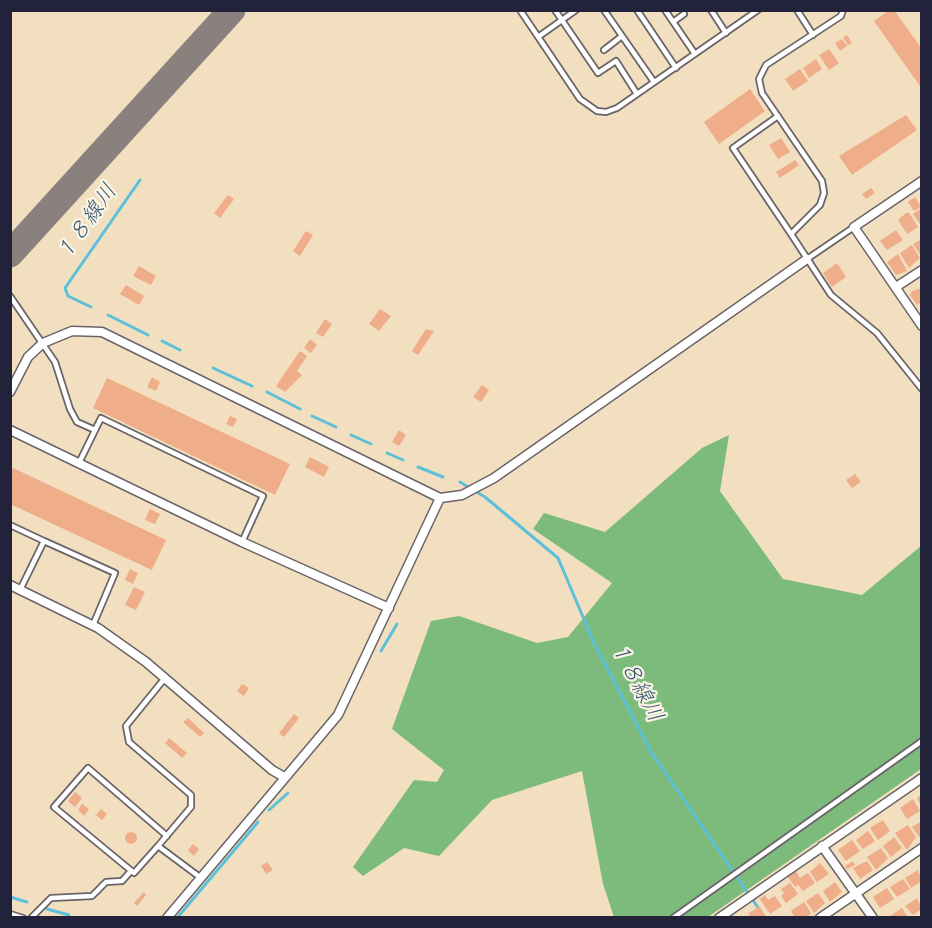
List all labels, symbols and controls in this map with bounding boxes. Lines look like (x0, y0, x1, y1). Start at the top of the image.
water label: １８線川 (53, 180, 125, 268)
water label: １８線川 (602, 638, 666, 728)

